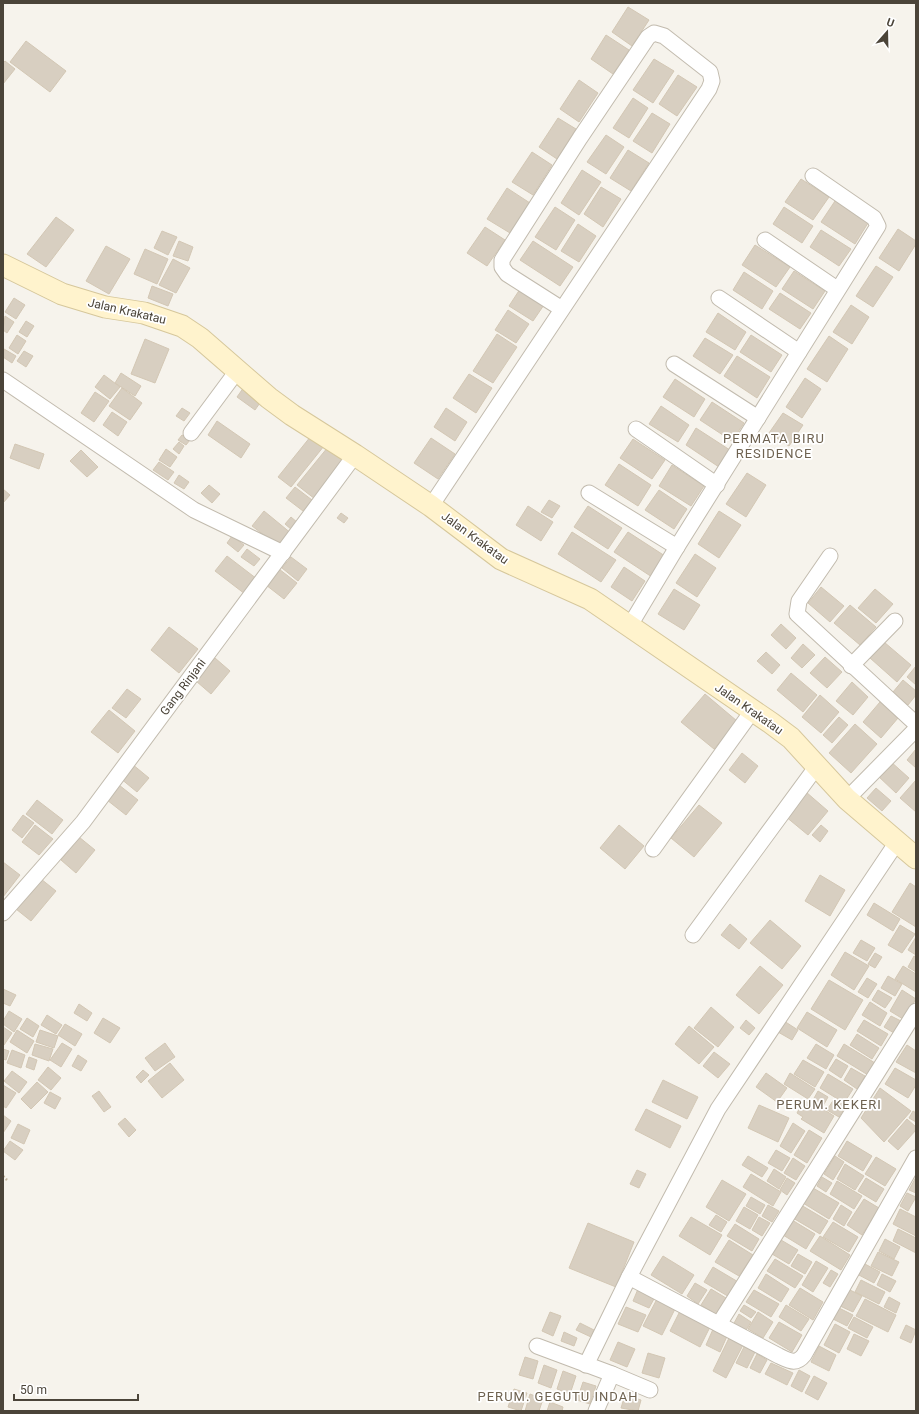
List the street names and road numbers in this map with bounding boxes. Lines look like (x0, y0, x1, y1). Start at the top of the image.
street label: Jalan Krakatau (87, 295, 167, 327)
street label: Jalan Krakatau (439, 509, 511, 567)
street label: Gang Rinjani (157, 656, 209, 718)
street label: Jalan Krakatau (712, 680, 786, 738)

